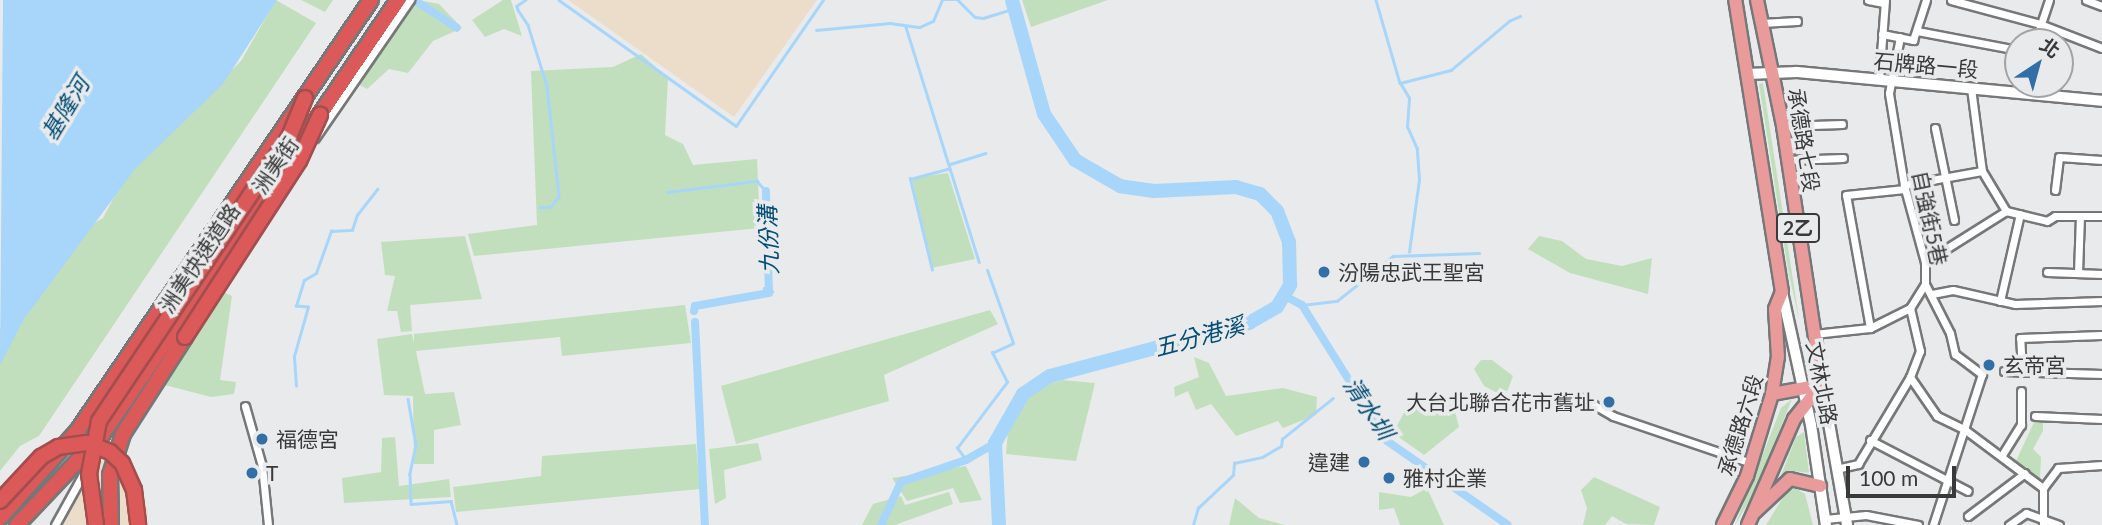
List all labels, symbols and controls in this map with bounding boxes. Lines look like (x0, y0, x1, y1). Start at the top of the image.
north arrow (2004, 28, 2074, 98)
text: 北 (2036, 32, 2065, 62)
street label: 石牌路一段 (1873, 48, 1979, 82)
water label: 基隆河 (35, 71, 95, 145)
street label: 承德路七段 (1783, 86, 1825, 194)
street label: 洲美街 (247, 132, 303, 198)
street label: 自強街5巷 (1908, 168, 1952, 268)
street label: 洲美快速道路 (153, 199, 245, 317)
water label: 九份溝 (753, 205, 783, 275)
road number: 2乙 (1775, 212, 1821, 244)
place label: 汾陽忠武王聖宮 (1338, 259, 1485, 285)
marker: 汾陽忠武王聖宮 (1316, 264, 1332, 280)
water label: 五分港溪 (1151, 311, 1247, 361)
street label: 文林北路 (1802, 339, 1842, 427)
place label: 玄帝宮 (2003, 352, 2066, 378)
marker: 玄帝宮 (1981, 357, 1997, 373)
street label: 承德路六段 (1713, 371, 1767, 479)
water label: 清水圳 (1338, 372, 1400, 444)
place label: 大台北聯合花市舊址 (1406, 389, 1595, 415)
marker: 大台北聯合花市舊址 (1601, 394, 1617, 410)
place label: 福德宮 (276, 426, 339, 452)
marker: 福德宮 (254, 431, 270, 447)
place label: 違建 (1308, 449, 1350, 475)
scale bar (1850, 452, 1960, 496)
marker: 違建 (1356, 454, 1372, 470)
place label: T (266, 460, 278, 486)
marker: T (244, 465, 260, 481)
place label: 雅村企業 (1403, 465, 1487, 491)
text: 100 m (1859, 465, 1918, 490)
marker: 雅村企業 (1381, 470, 1397, 486)

